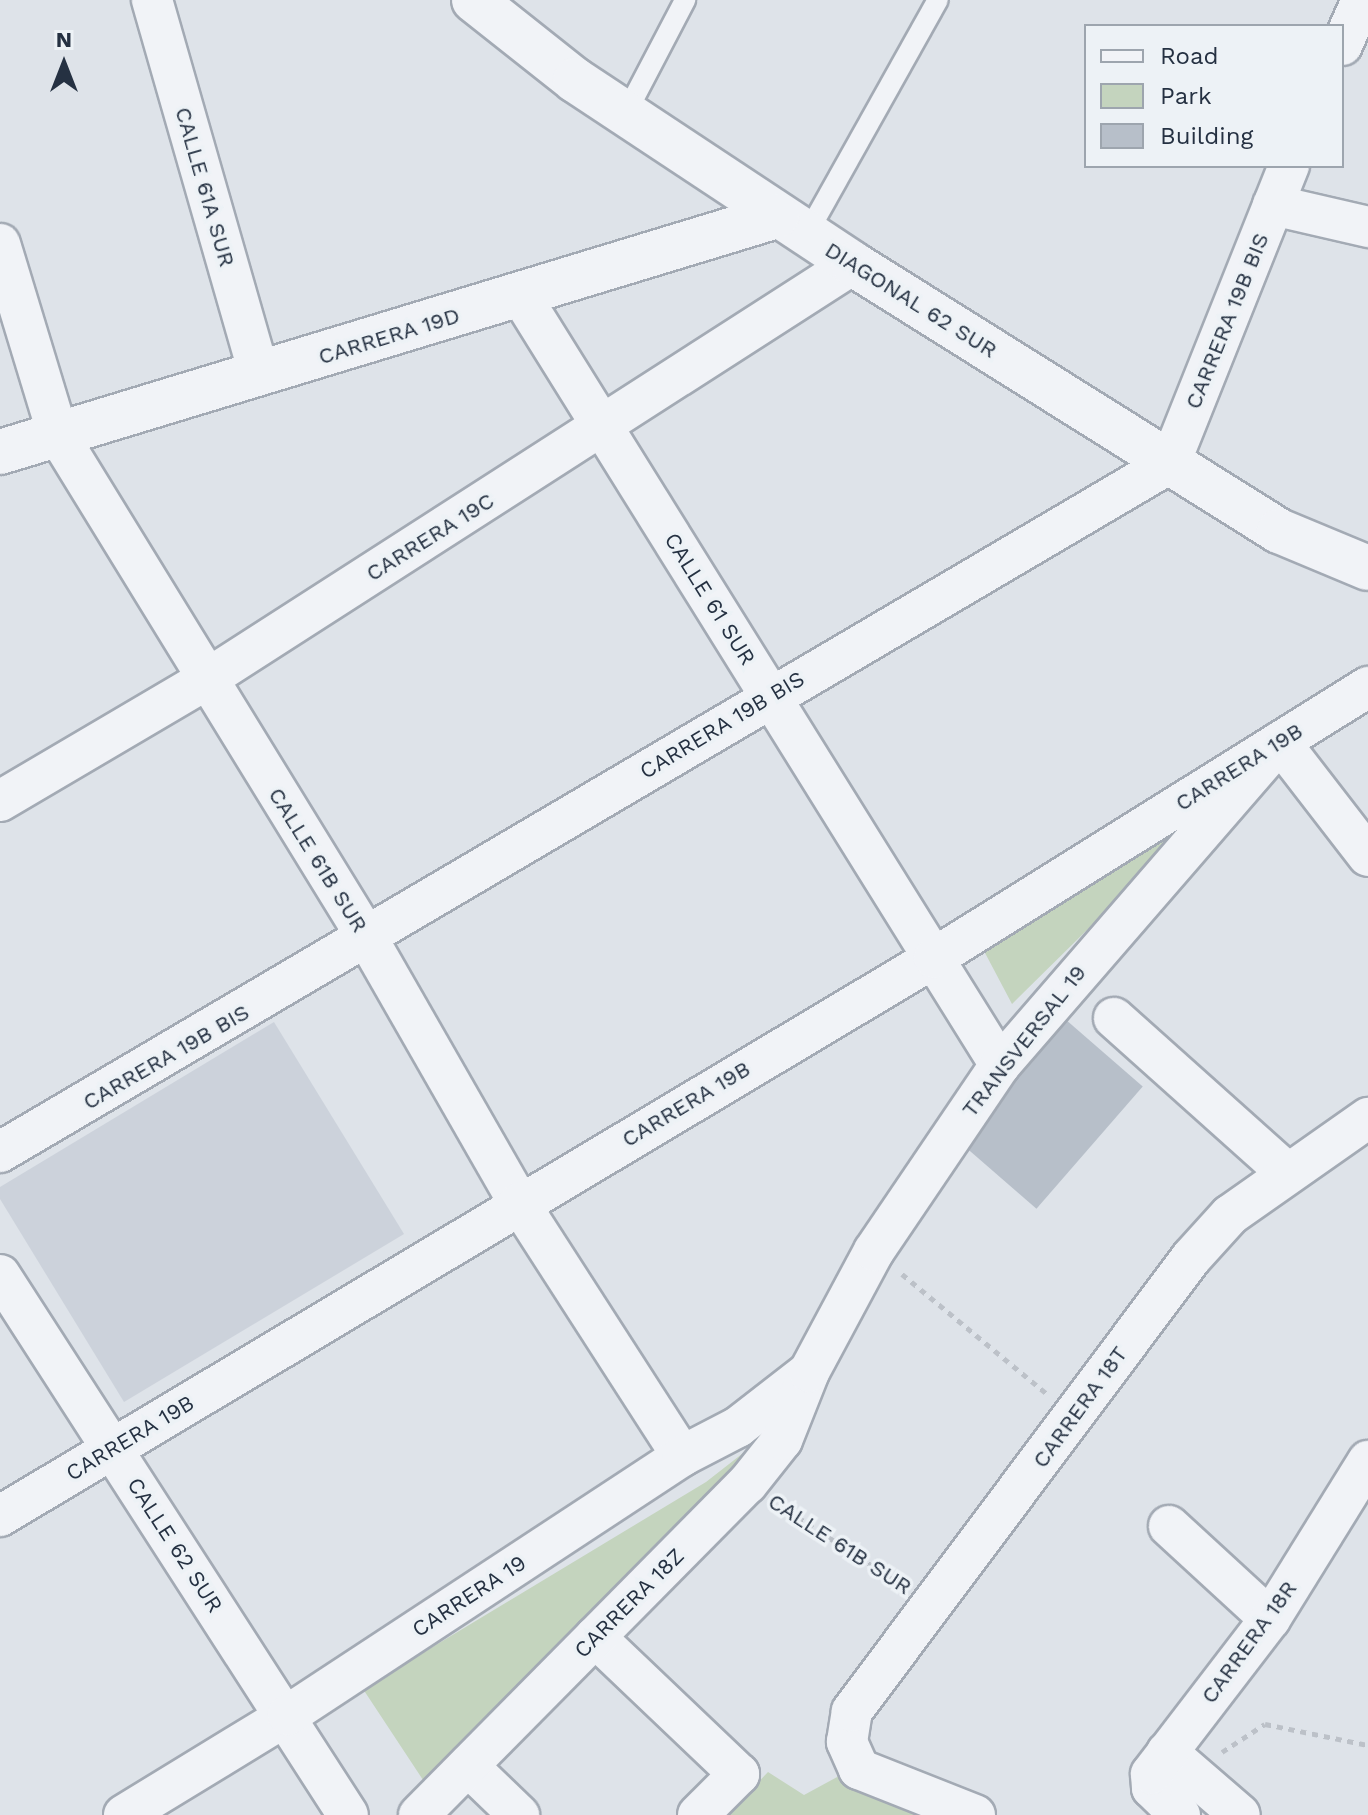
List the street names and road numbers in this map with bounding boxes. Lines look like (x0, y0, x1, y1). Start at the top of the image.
street label: CALLE 61A SUR (169, 104, 241, 270)
street label: CARRERA 19B BIS (1179, 229, 1275, 413)
street label: DIAGONAL 62 SUR (820, 236, 1002, 364)
street label: CARRERA 19D (315, 302, 463, 370)
street label: CARRERA 19C (361, 487, 499, 587)
street label: CALLE 61 SUR (659, 528, 761, 670)
street label: CARRERA 19B BIS (634, 665, 810, 785)
street label: CARRERA 19B (1170, 717, 1308, 817)
street label: CALLE 61B SUR (263, 783, 373, 937)
street label: TRANSVERSAL 19 (956, 959, 1092, 1123)
street label: CARRERA 19B BIS (78, 998, 254, 1116)
street label: CARRERA 19B (617, 1055, 755, 1153)
street label: CARRERA 18T (1027, 1341, 1133, 1473)
street label: CARRERA 19B (61, 1389, 199, 1487)
street label: CALLE 62 SUR (122, 1473, 228, 1617)
street label: CALLE 61B SUR (763, 1488, 917, 1600)
street label: CARRERA 18Z (568, 1542, 690, 1664)
street label: CARRERA 19 (407, 1549, 531, 1643)
street label: CARRERA 18R (1195, 1575, 1303, 1709)

